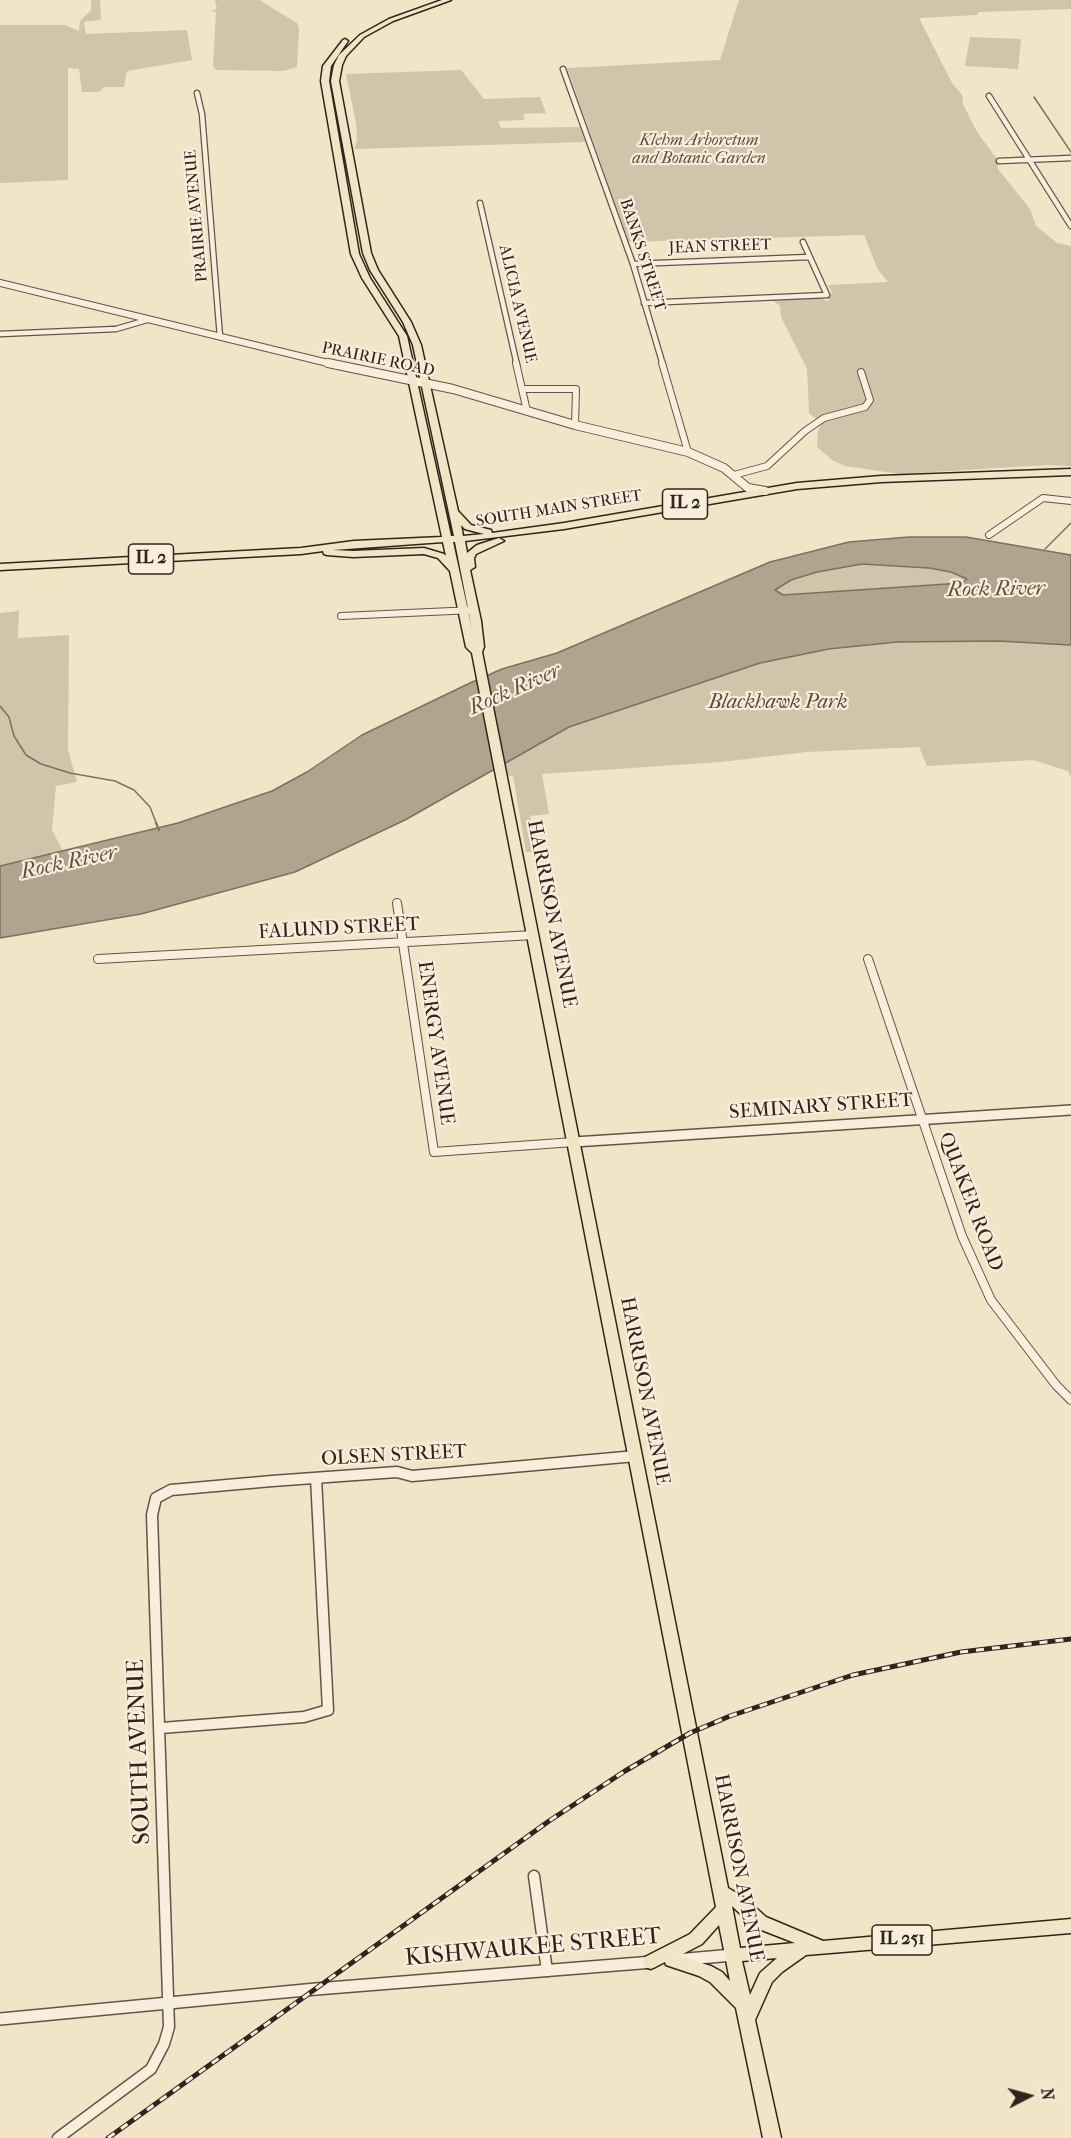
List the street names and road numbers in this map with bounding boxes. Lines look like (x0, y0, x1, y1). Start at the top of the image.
street label: PRAIRIE AVENUE (182, 149, 212, 283)
street label: BANKS STREET (615, 196, 669, 314)
street label: JEAN STREET (668, 236, 772, 258)
street label: ALICIA AVENUE (494, 243, 540, 365)
street label: PRAIRIE ROAD (320, 339, 436, 381)
street label: SOUTH MAIN STREET (475, 486, 643, 532)
road number: IL 2 (662, 489, 708, 519)
road number: IL 2 (128, 544, 174, 574)
street label: HARRISON AVENUE (521, 818, 581, 1010)
street label: FALUND STREET (258, 913, 420, 945)
street label: ENERGY AVENUE (412, 959, 458, 1127)
street label: SEMINARY STREET (728, 1089, 914, 1125)
street label: QUAKER ROAD (932, 1129, 1008, 1275)
street label: HARRISON AVENUE (614, 1295, 674, 1487)
street label: OLSEN STREET (321, 1440, 467, 1472)
street label: SOUTH AVENUE (122, 1659, 158, 1845)
street label: HARRISON AVENUE (708, 1772, 768, 1964)
street label: KISHWAUKEE STREET (404, 1922, 662, 1974)
road number: IL 251 (872, 1925, 932, 1955)

